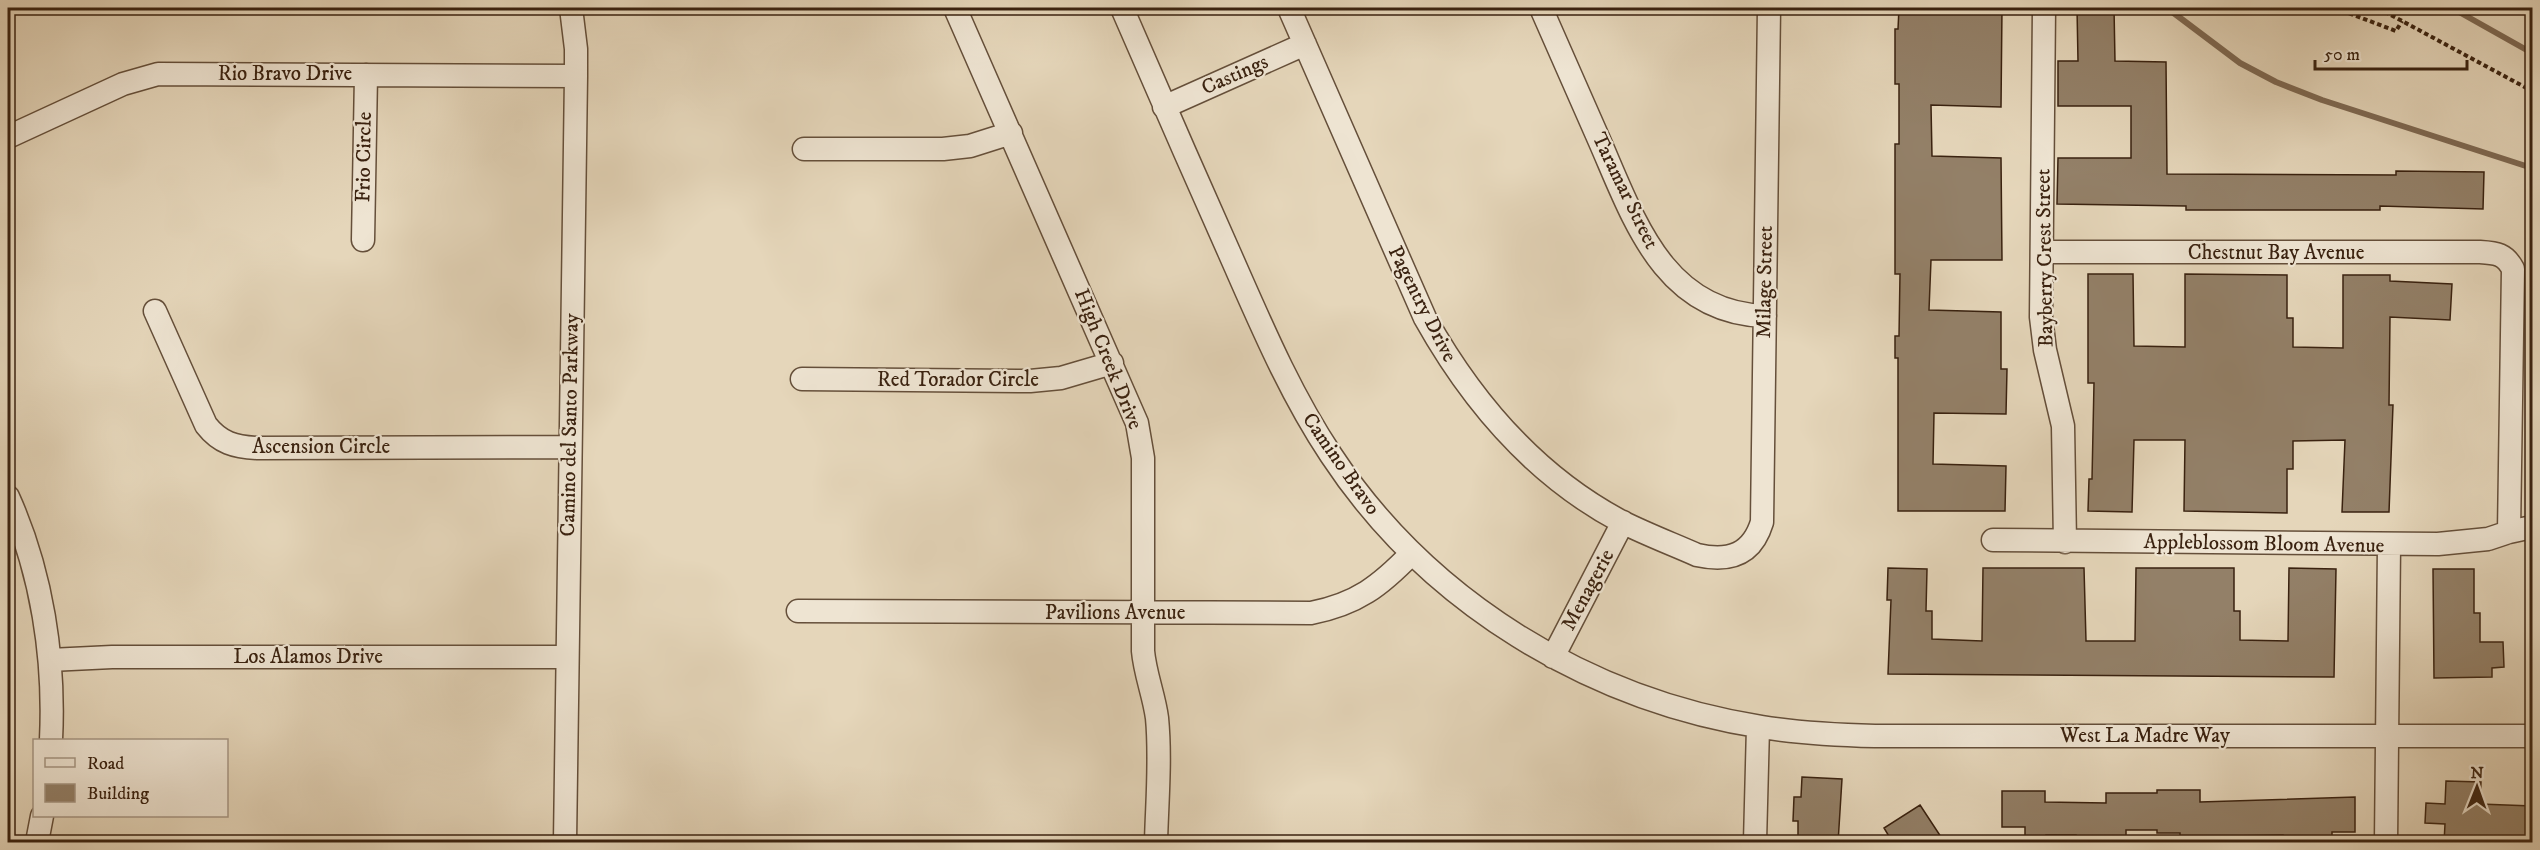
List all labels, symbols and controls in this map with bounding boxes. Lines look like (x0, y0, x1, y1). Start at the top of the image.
scale bar (2315, 33, 2466, 71)
text: 50 m (2324, 44, 2360, 66)
street label: Castings (1198, 49, 1272, 101)
street label: Rio Bravo Drive (218, 61, 353, 87)
street label: Frio Circle (350, 111, 378, 203)
street label: Taramar Street (1586, 129, 1665, 254)
street label: Bayberry Crest Street (2030, 168, 2060, 348)
street label: Milage Street (1751, 225, 1779, 339)
street label: Chestnut Bay Avenue (2188, 240, 2365, 266)
street label: Pagentry Drive (1382, 242, 1462, 367)
street label: High Creek Drive (1068, 285, 1148, 433)
street label: Camino del Santo Parkway (555, 312, 585, 537)
street label: Red Torador Circle (877, 367, 1039, 393)
street label: Camino Bravo (1296, 408, 1386, 520)
street label: Ascension Circle (252, 434, 390, 460)
street label: Appleblossom Bloom Avenue (2143, 529, 2385, 559)
street label: Menagerie (1556, 545, 1620, 635)
street label: Pavilions Avenue (1045, 600, 1186, 626)
street label: Los Alamos Drive (233, 644, 383, 670)
street label: West La Madre Way (2059, 723, 2231, 749)
legend (33, 739, 228, 817)
text: Road (87, 753, 124, 775)
north arrow (2447, 757, 2507, 817)
text: N (2471, 763, 2484, 783)
text: Building (87, 783, 149, 805)

